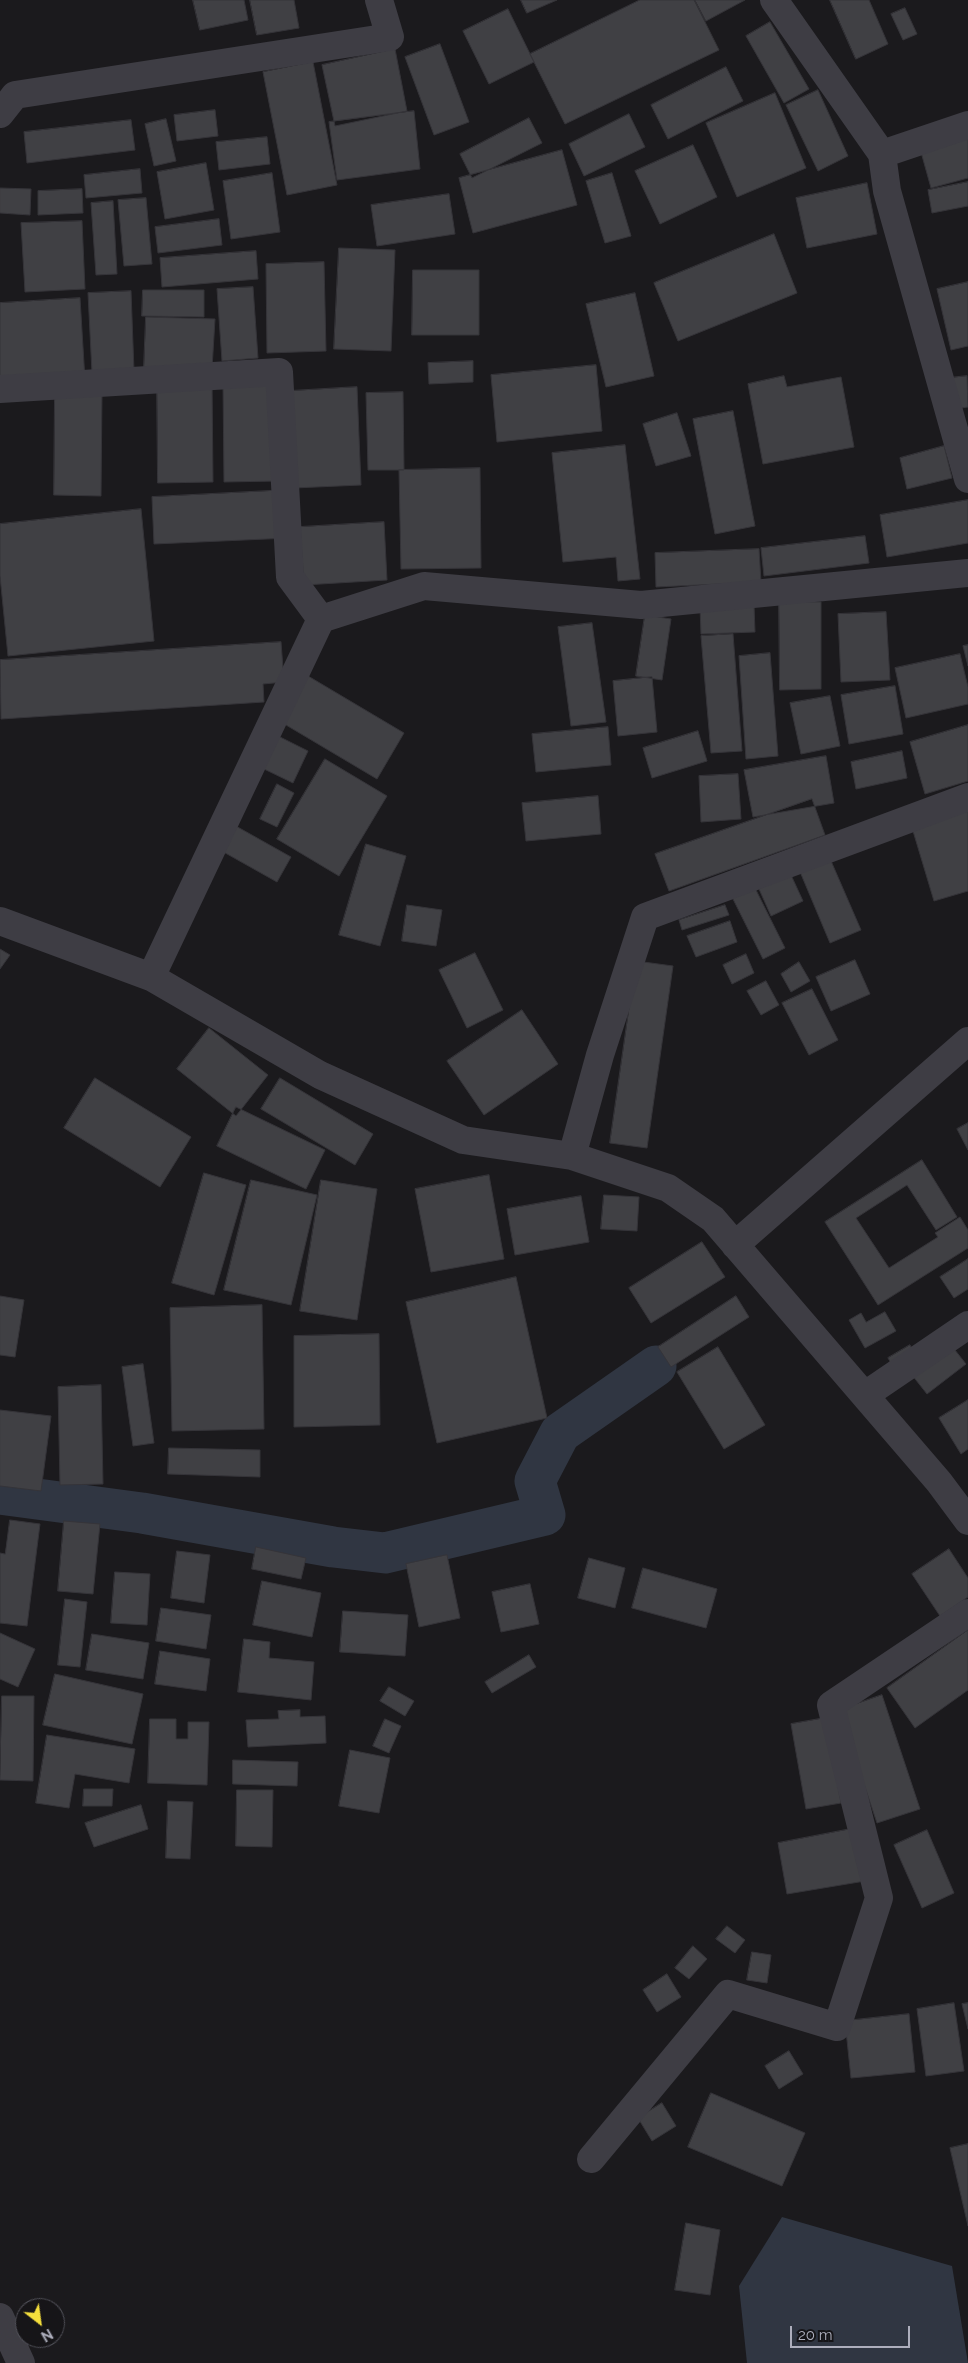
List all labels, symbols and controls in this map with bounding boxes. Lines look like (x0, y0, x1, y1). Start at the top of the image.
north arrow (15, 2298, 65, 2348)
scale bar (793, 2316, 913, 2348)
text: N (38, 2326, 56, 2345)
text: 20 m (798, 2326, 833, 2344)

